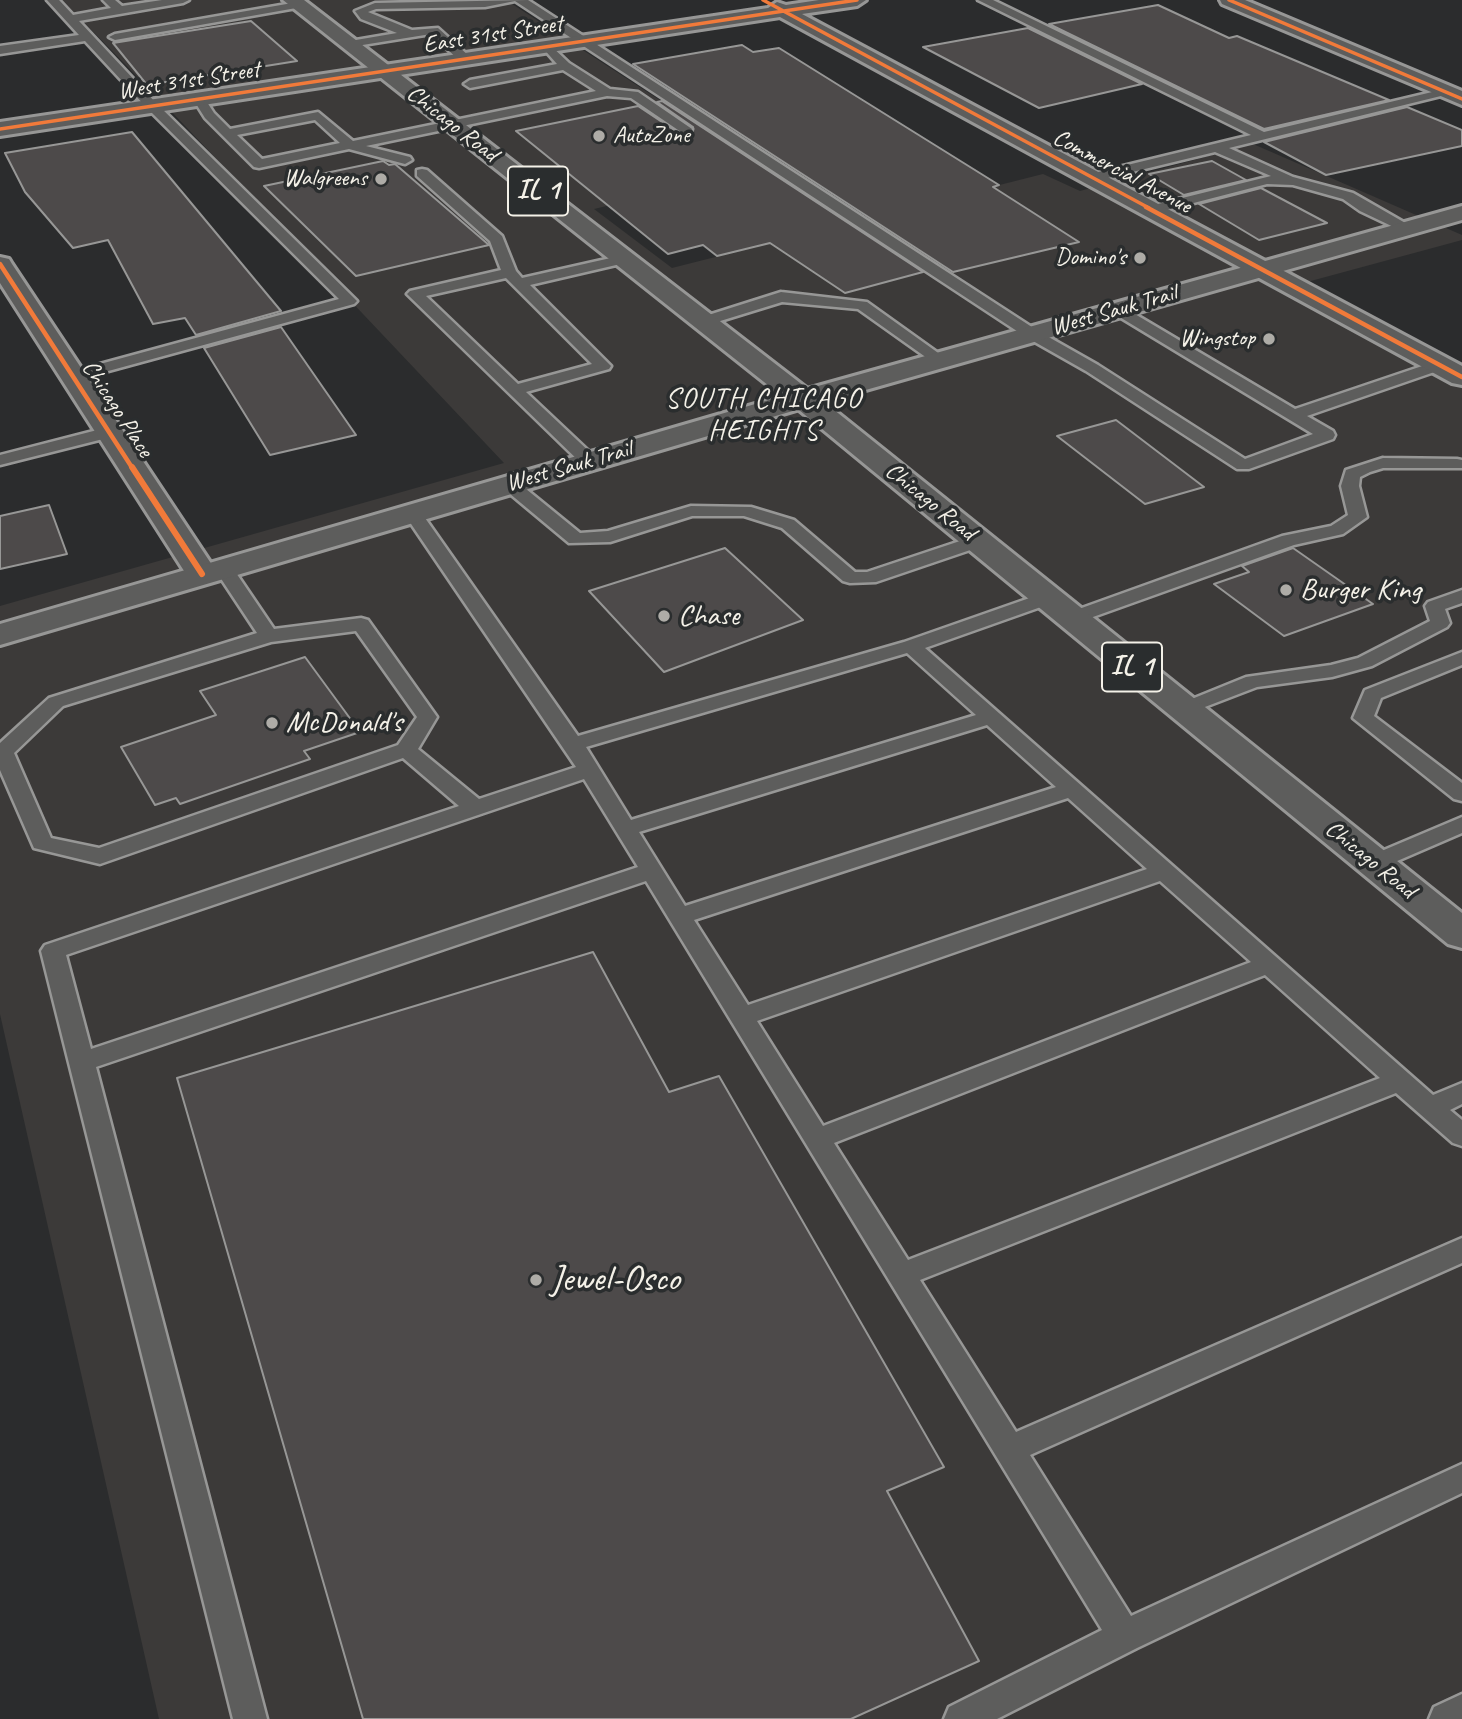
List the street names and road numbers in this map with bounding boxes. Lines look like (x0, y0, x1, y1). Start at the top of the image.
street label: East 31st Street (421, 10, 565, 60)
street label: West 31st Street (116, 56, 262, 106)
street label: Chicago Road (401, 79, 503, 169)
street label: Commercial Avenue (1048, 123, 1196, 221)
road number: IL 1 (508, 166, 568, 216)
street label: West Sauk Trail (1048, 279, 1180, 343)
street label: Chicago Place (75, 355, 159, 463)
street label: West Sauk Trail (503, 435, 635, 499)
street label: Chicago Road (879, 457, 981, 547)
road number: IL 1 (1102, 642, 1162, 692)
street label: Chicago Road (1319, 815, 1421, 905)

